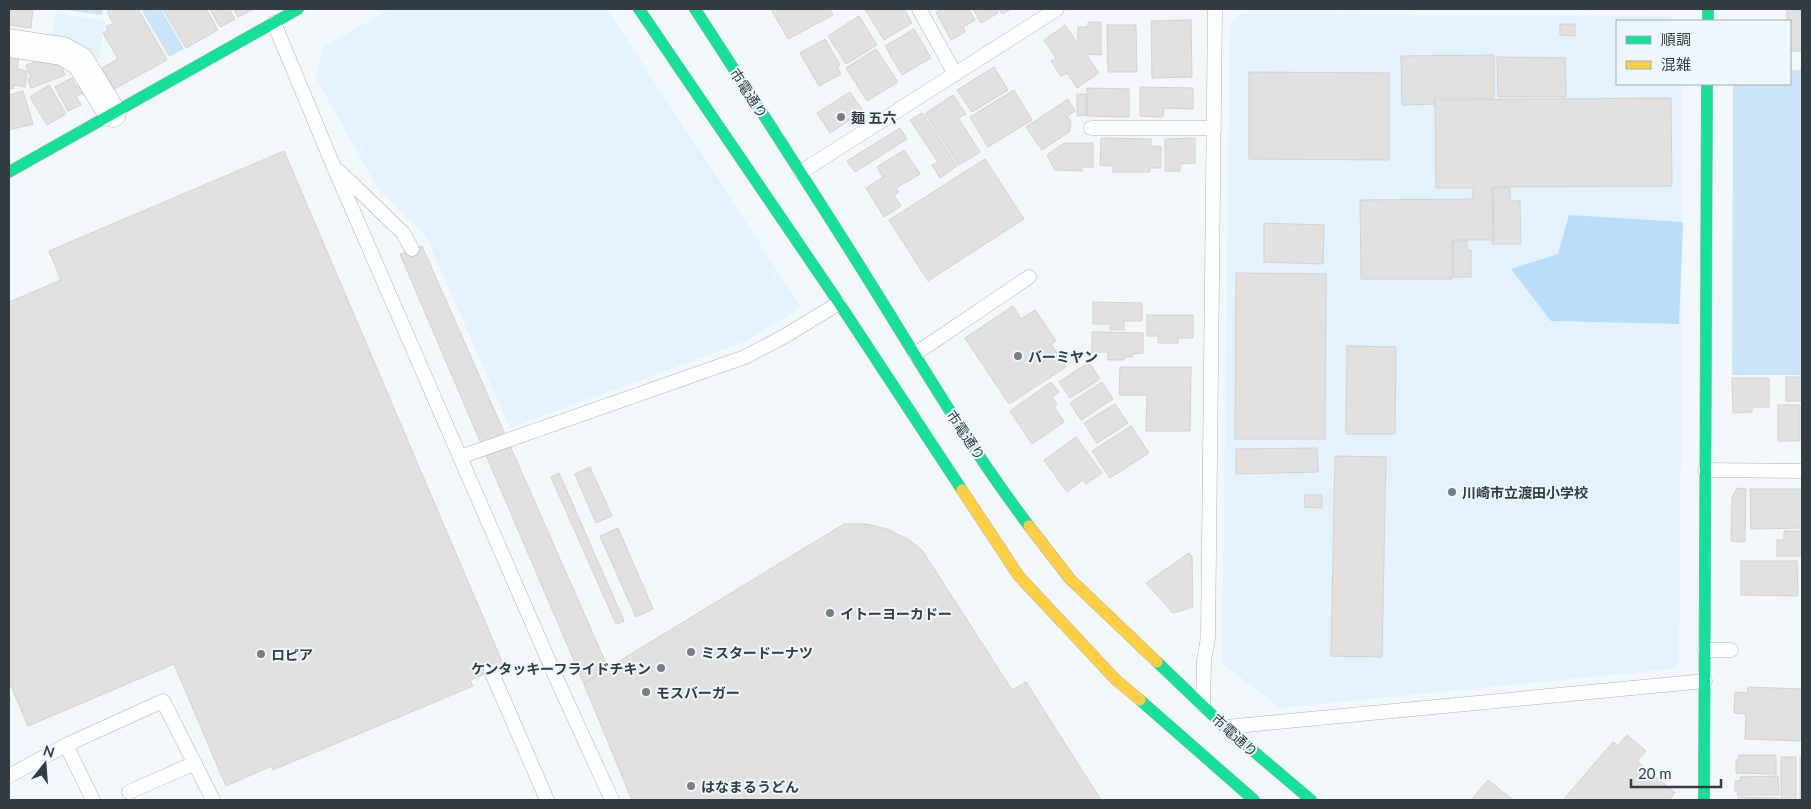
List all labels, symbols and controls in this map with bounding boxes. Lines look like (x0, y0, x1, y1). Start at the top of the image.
legend (1616, 20, 1791, 85)
text: 順調 (1661, 30, 1691, 48)
text: 混雑 (1661, 55, 1691, 73)
street label: 市電通り (727, 65, 771, 121)
place label: 麺 五六 (851, 109, 896, 126)
marker: 麺 五六 (835, 111, 847, 123)
place label: バーミヤン (1028, 348, 1098, 365)
marker: バーミヤン (1012, 350, 1024, 362)
street label: 市電通り (943, 407, 989, 463)
place label: 川崎市立渡田小学校 (1462, 484, 1588, 501)
marker: 川崎市立渡田小学校 (1446, 486, 1458, 498)
place label: イトーヨーカドー (840, 605, 952, 622)
marker: イトーヨーカドー (824, 607, 836, 619)
place label: ミスタードーナツ (701, 644, 813, 661)
place label: ロピア (271, 646, 313, 663)
marker: ミスタードーナツ (685, 646, 697, 658)
marker: ロピア (255, 648, 267, 660)
place label: ケンタッキーフライドチキン (471, 660, 651, 677)
marker: ケンタッキーフライドチキン (655, 662, 667, 674)
place label: モスバーガー (656, 684, 740, 701)
marker: モスバーガー (640, 686, 652, 698)
street label: 市電通り (1209, 710, 1261, 760)
north arrow (20, 739, 70, 789)
text: N (41, 741, 57, 761)
scale bar (1631, 756, 1721, 788)
text: 20 m (1638, 764, 1672, 782)
place label: はなまるうどん (701, 778, 799, 795)
marker: はなまるうどん (685, 780, 697, 792)

